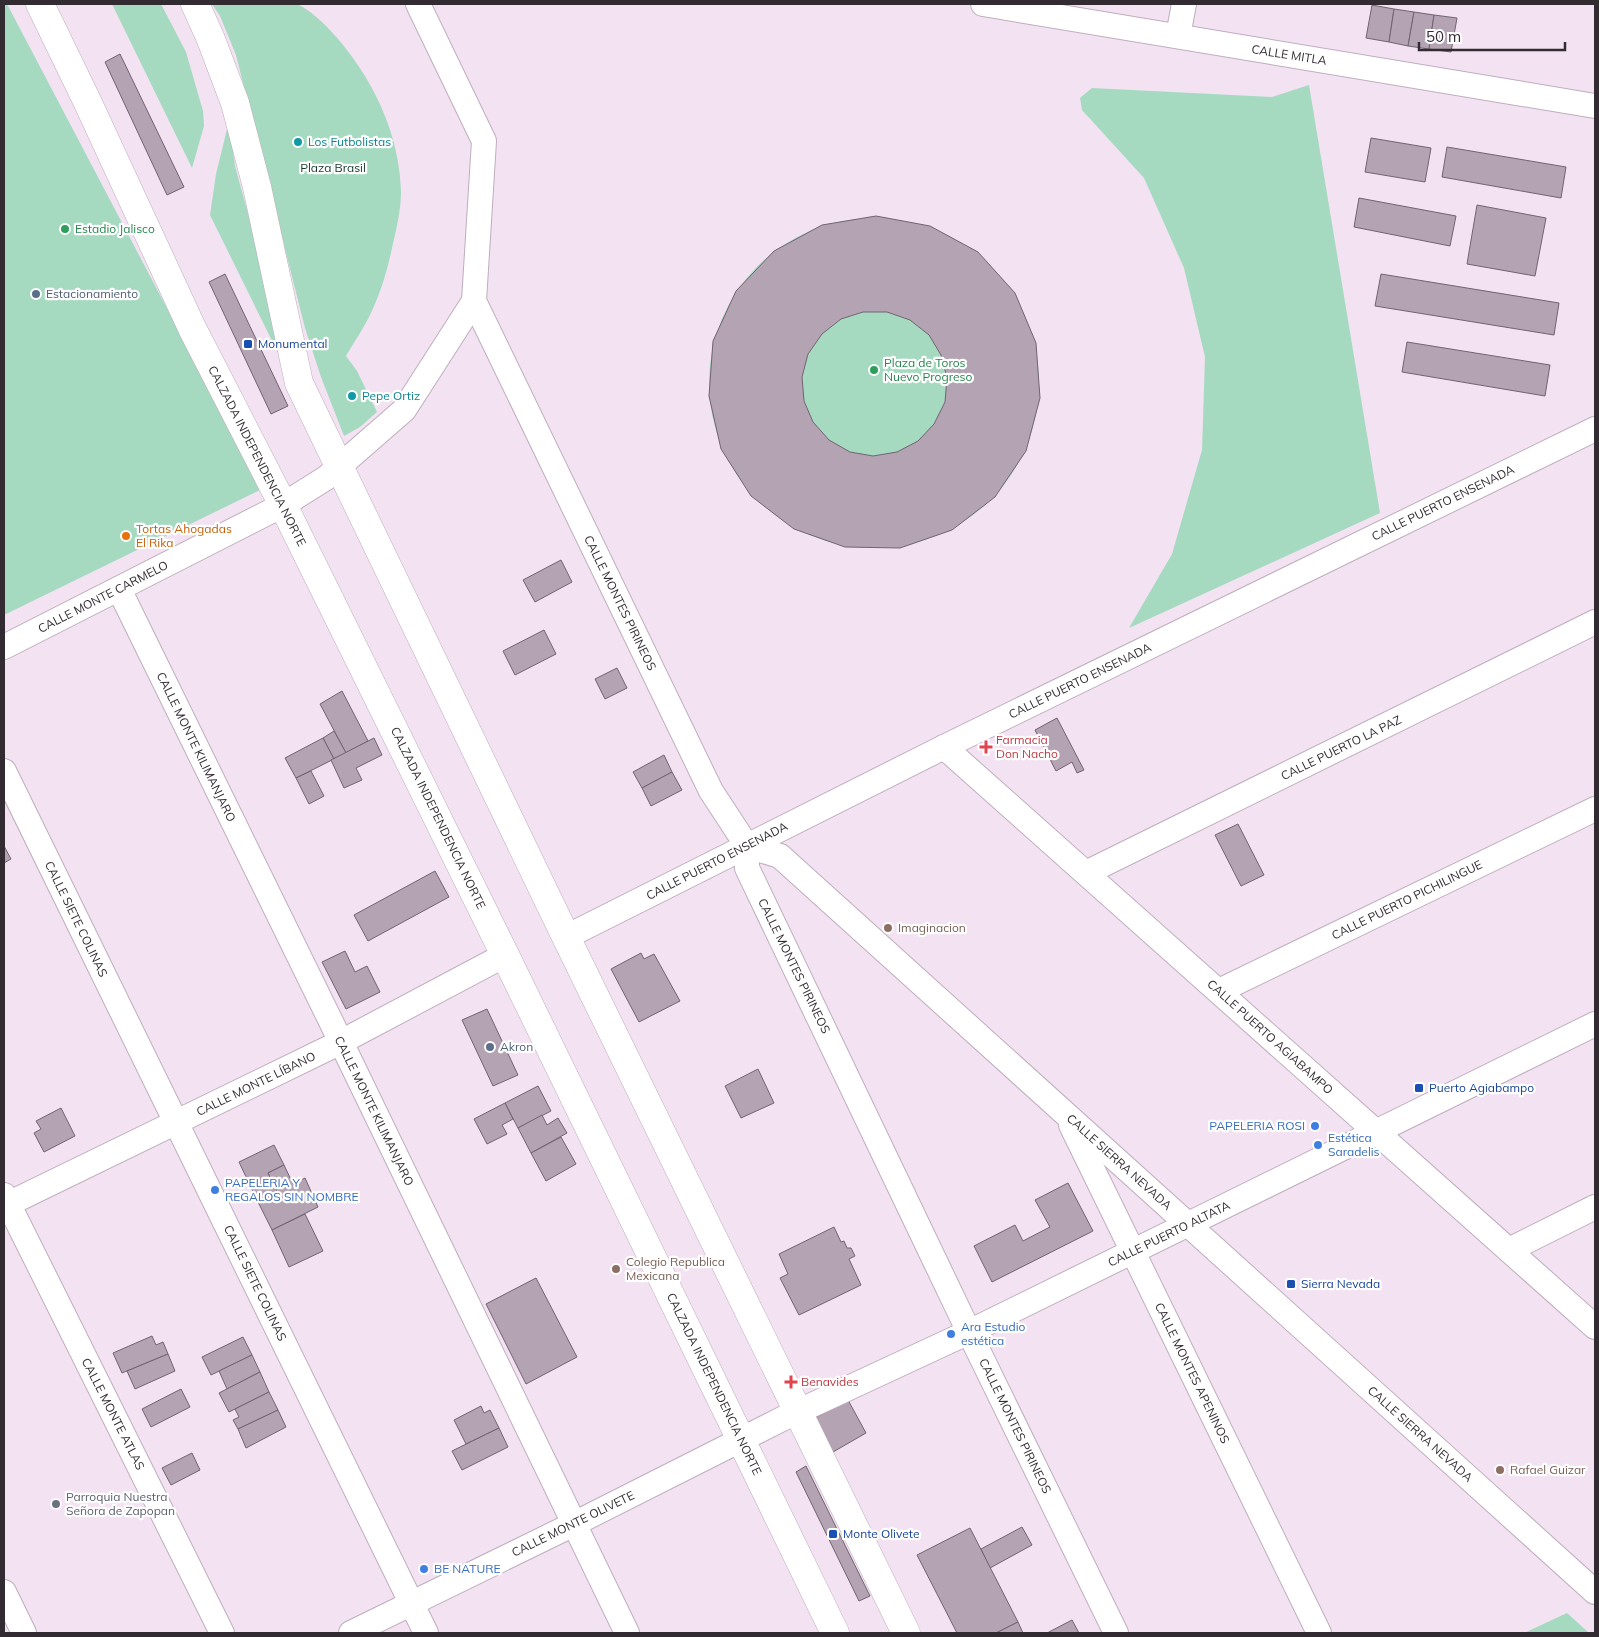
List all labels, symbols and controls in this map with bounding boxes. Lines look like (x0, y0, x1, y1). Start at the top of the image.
scale bar (1419, 20, 1565, 52)
text: 50 m (1426, 27, 1461, 46)
street label: CALLE MITLA (1250, 41, 1328, 68)
place label: Los Futbolistas (308, 134, 391, 149)
marker: Los Futbolistas (292, 136, 304, 148)
park label: Plaza Brasil (300, 160, 366, 175)
place label: Estadio Jalisco (75, 221, 155, 236)
marker: Estadio Jalisco (59, 223, 71, 235)
place label: Estacionamiento (46, 286, 138, 301)
marker: Estacionamiento (30, 288, 42, 300)
place label: Monumental (258, 336, 327, 351)
marker: Monumental (242, 338, 254, 350)
place label: Plaza de Toros Nuevo Progreso (884, 355, 972, 384)
street label: CALZADA INDEPENDENCIA NORTE (205, 363, 310, 549)
marker: Plaza de Toros Nuevo Progreso (868, 364, 880, 376)
place label: Pepe Ortiz (362, 388, 420, 403)
marker: Pepe Ortiz (346, 390, 358, 402)
street label: CALLE PUERTO ENSENADA (1369, 461, 1517, 544)
place label: Tortas Ahogadas El Rika (136, 521, 232, 550)
marker: Tortas Ahogadas El Rika (120, 530, 132, 542)
street label: CALLE MONTES PIRINEOS (581, 533, 660, 673)
street label: CALLE MONTE CARMELO (35, 557, 170, 636)
street label: CALLE PUERTO ENSENADA (1006, 639, 1154, 722)
street label: CALLE MONTE KILIMANJARO (154, 669, 239, 824)
street label: CALLE PUERTO LA PAZ (1278, 712, 1403, 783)
street label: CALZADA INDEPENDENCIA NORTE (388, 724, 489, 911)
place label: Farmacia Don Nacho (996, 732, 1058, 761)
marker: Farmacia Don Nacho (980, 741, 992, 753)
street label: CALLE PUERTO ENSENADA (643, 818, 790, 903)
street label: CALLE PUERTO PICHILINGUE (1329, 857, 1484, 943)
street label: CALLE SIETE COLINAS (42, 858, 111, 979)
street label: CALLE MONTES PIRINEOS (755, 896, 834, 1036)
place label: Imaginacion (898, 920, 966, 935)
marker: Imaginacion (882, 922, 894, 934)
street label: CALLE PUERTO AGIABAMPO (1204, 976, 1336, 1097)
street label: CALLE MONTE KILIMANJARO (332, 1033, 417, 1188)
place label: Akron (500, 1039, 533, 1054)
marker: Akron (484, 1041, 496, 1053)
street label: CALLE MONTE LÍBANO (194, 1048, 318, 1119)
place label: Puerto Agiabampo (1429, 1080, 1534, 1095)
marker: Puerto Agiabampo (1413, 1082, 1425, 1094)
street label: CALLE SIERRA NEVADA (1064, 1110, 1175, 1213)
place label: PAPELERIA ROSI (1209, 1118, 1305, 1133)
marker: PAPELERIA ROSI (1309, 1120, 1321, 1132)
place label: Estética Saradelis (1328, 1130, 1380, 1159)
marker: Estética Saradelis (1312, 1139, 1324, 1151)
place label: PAPELERIA Y REGALOS SIN NOMBRE (225, 1175, 359, 1204)
marker: PAPELERIA Y REGALOS SIN NOMBRE (209, 1184, 221, 1196)
street label: CALLE PUERTO ALTATA (1105, 1197, 1232, 1270)
street label: CALLE SIETE COLINAS (221, 1222, 290, 1343)
place label: Colegio Republica Mexicana (626, 1254, 725, 1283)
marker: Colegio Republica Mexicana (610, 1263, 622, 1275)
place label: Sierra Nevada (1301, 1276, 1380, 1291)
marker: Sierra Nevada (1285, 1278, 1297, 1290)
street label: CALZADA INDEPENDENCIA NORTE (664, 1290, 765, 1477)
street label: CALLE MONTES APENINOS (1152, 1300, 1233, 1446)
place label: Ara Estudio estética (961, 1319, 1025, 1348)
marker: Ara Estudio estética (945, 1328, 957, 1340)
street label: CALLE MONTE ATLAS (79, 1355, 148, 1472)
street label: CALLE MONTES PIRINEOS (976, 1356, 1055, 1496)
place label: Benavides (801, 1374, 859, 1389)
marker: Benavides (785, 1376, 797, 1388)
street label: CALLE SIERRA NEVADA (1365, 1382, 1476, 1485)
place label: Rafael Guizar (1510, 1462, 1586, 1477)
marker: Rafael Guizar (1494, 1464, 1506, 1476)
street label: CALLE MONTE OLIVETE (509, 1487, 637, 1560)
place label: Parroquia Nuestra Señora de Zapopan (66, 1489, 175, 1518)
marker: Parroquia Nuestra Señora de Zapopan (50, 1498, 62, 1510)
place label: Monte Olivete (843, 1526, 919, 1541)
marker: Monte Olivete (827, 1528, 839, 1540)
place label: BE NATURE (434, 1561, 501, 1576)
marker: BE NATURE (418, 1563, 430, 1575)

